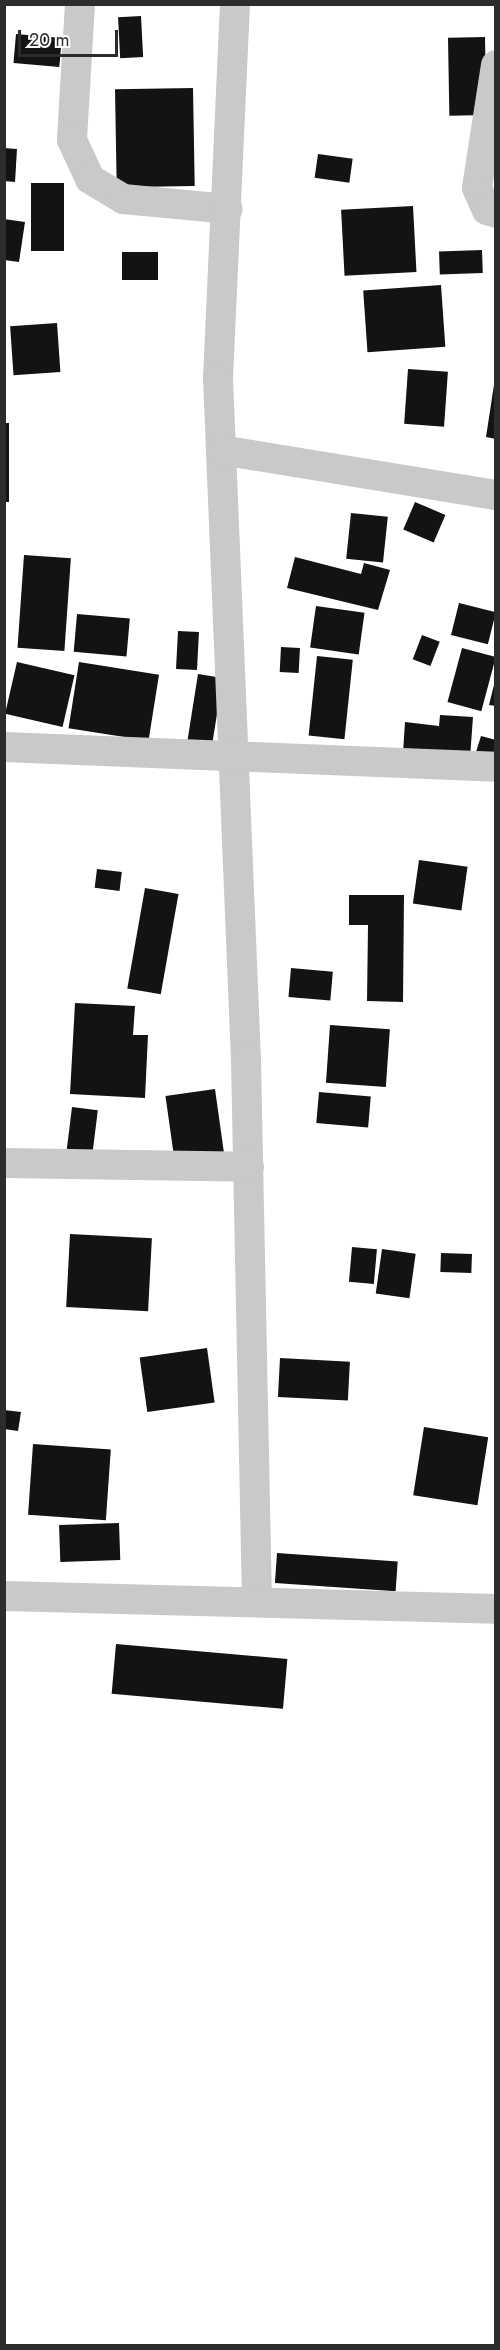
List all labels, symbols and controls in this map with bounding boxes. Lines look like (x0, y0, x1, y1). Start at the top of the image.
scale bar (21, 18, 122, 56)
text: 20 m (29, 27, 69, 53)

